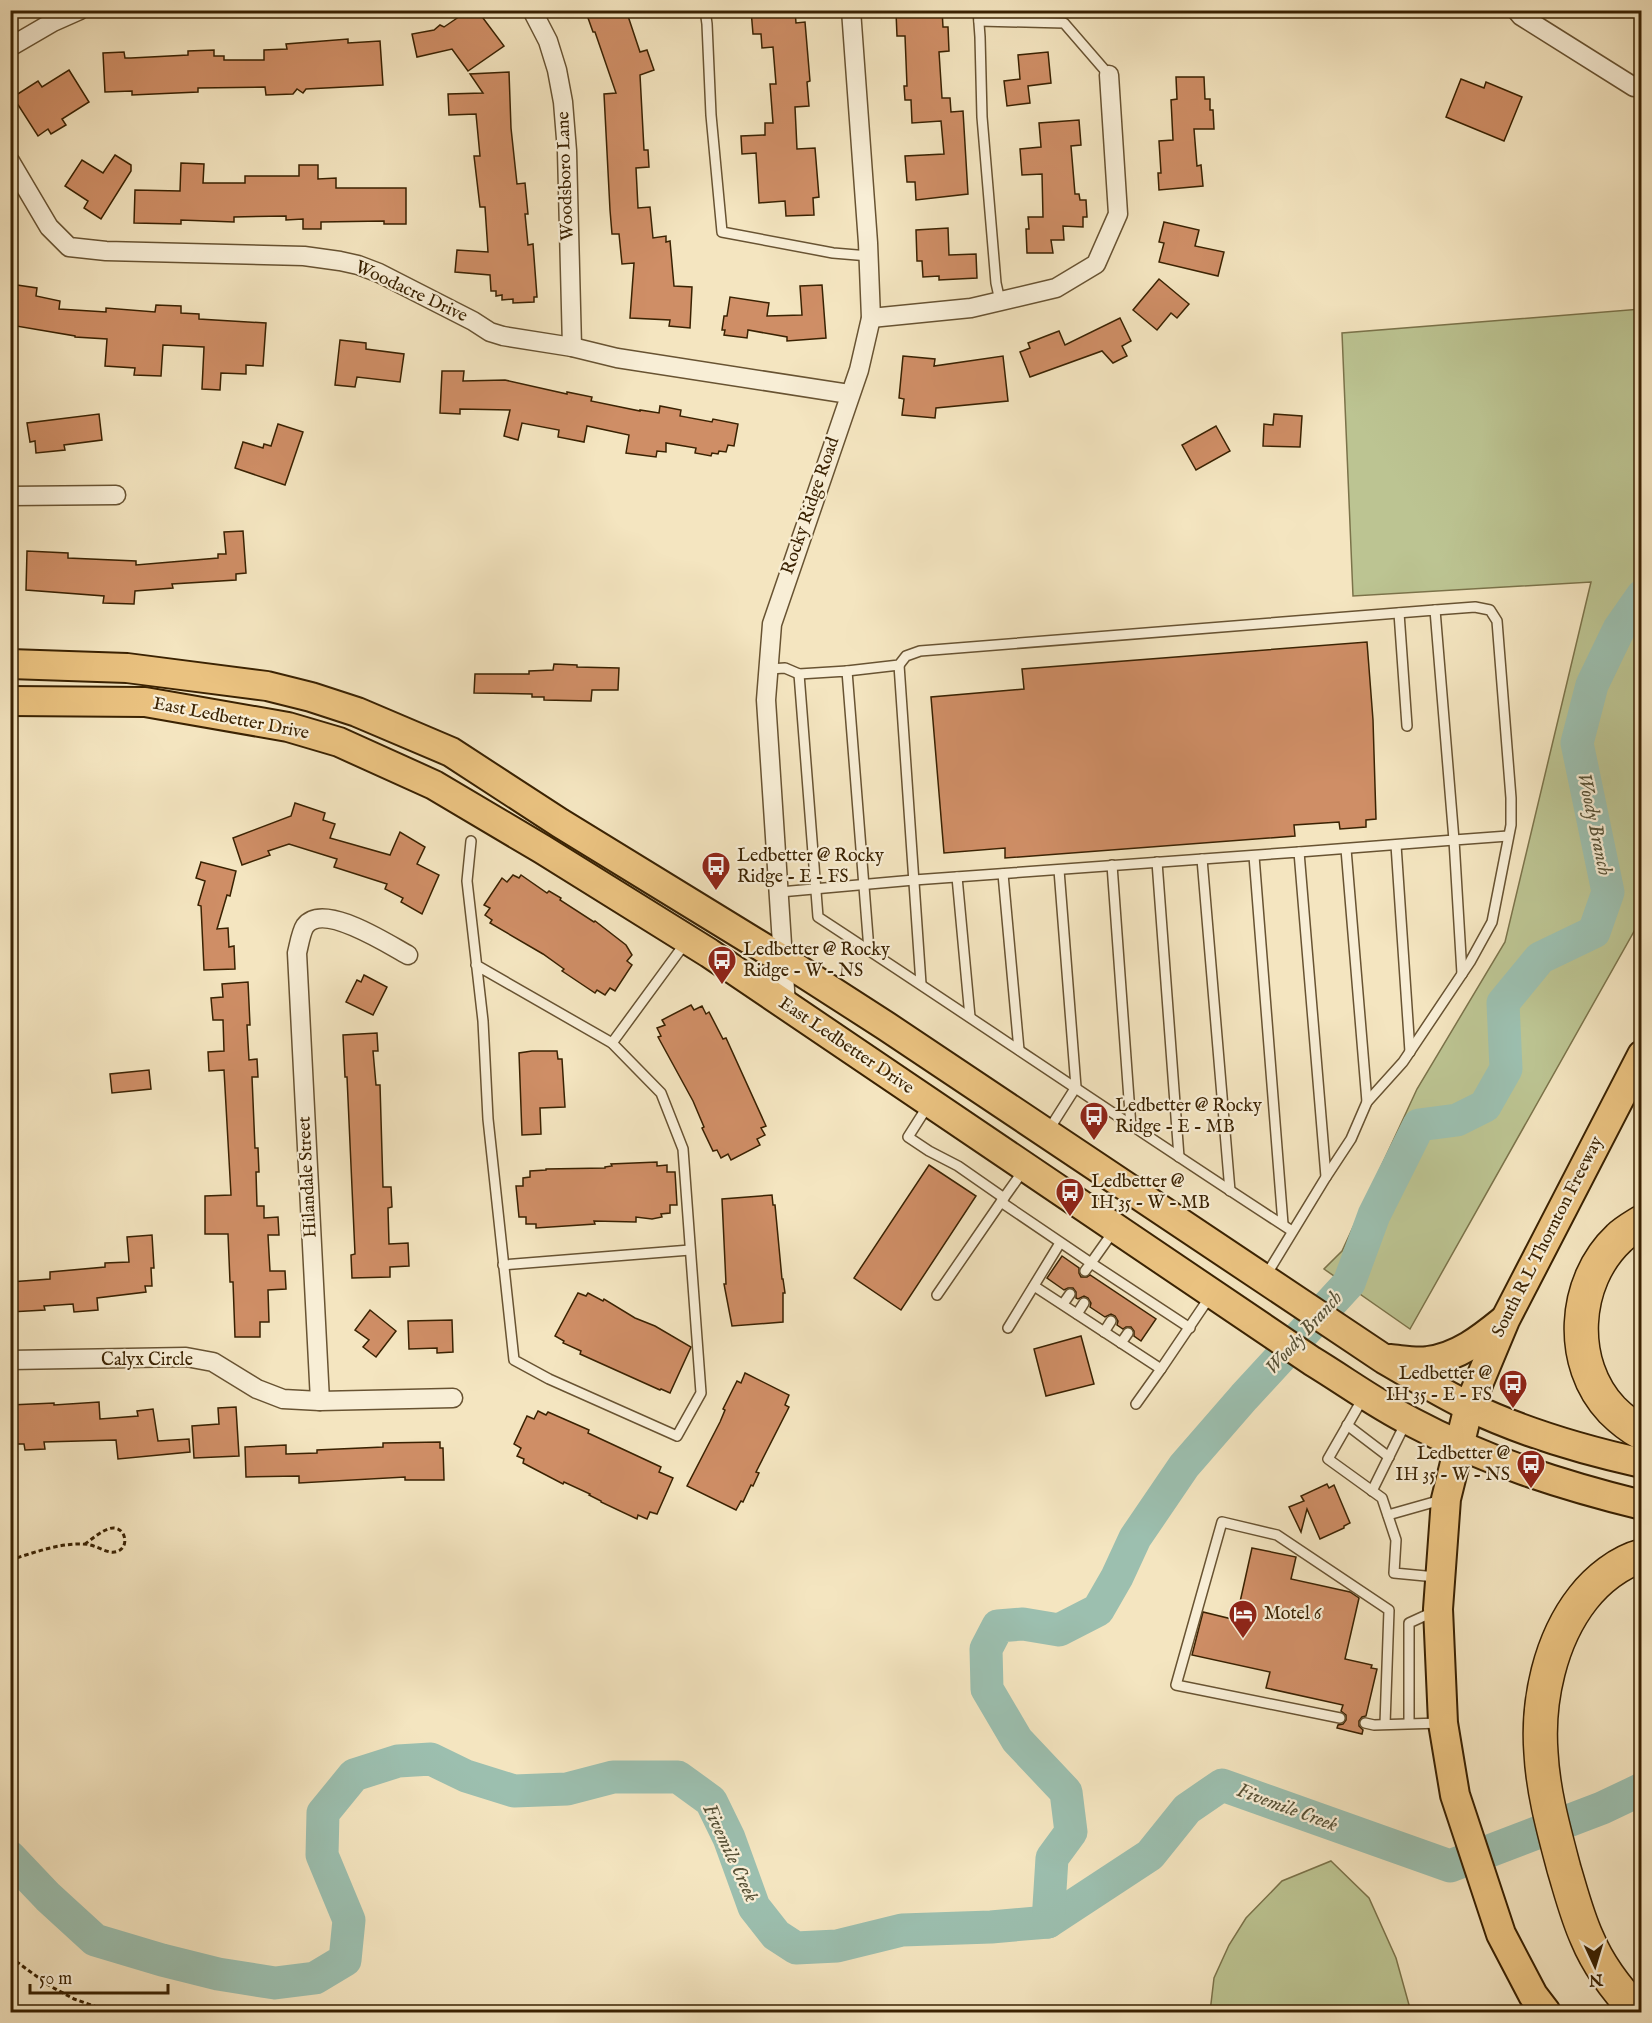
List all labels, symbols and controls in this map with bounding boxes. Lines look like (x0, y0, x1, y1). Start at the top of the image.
street label: Woodsboro Lane (552, 111, 580, 241)
street label: Woodacre Drive (351, 256, 471, 328)
street label: Rocky Ridge Road (777, 434, 845, 578)
street label: East Ledbetter Drive (151, 693, 311, 745)
water label: Woody Branch (1571, 770, 1617, 878)
place label: Ledbetter @ Rocky Ridge - E - FS (737, 845, 884, 889)
bus stop icon: Ledbetter @ Rocky Ridge - E - FS (700, 850, 732, 892)
place label: Ledbetter @ Rocky Ridge - W - NS (743, 939, 890, 983)
bus stop icon: Ledbetter @ Rocky Ridge - W - NS (706, 944, 738, 986)
street label: East Ledbetter Drive (774, 992, 918, 1100)
place label: Ledbetter @ Rocky Ridge - E - MB (1115, 1095, 1262, 1139)
bus stop icon: Ledbetter @ Rocky Ridge - E - MB (1078, 1100, 1110, 1142)
street label: Hilandale Street (293, 1116, 323, 1238)
street label: South R L Thornton Freeway (1487, 1133, 1609, 1341)
place label: Ledbetter @ IH 35 - W - MB (1091, 1171, 1210, 1215)
bus stop icon: Ledbetter @ IH 35 - W - MB (1054, 1176, 1086, 1218)
water label: Woody Branch (1260, 1285, 1349, 1380)
street label: Calyx Circle (101, 1349, 193, 1372)
place label: Ledbetter @ IH 35 - E - FS (1386, 1363, 1492, 1407)
bus stop icon: Ledbetter @ IH 35 - E - FS (1497, 1368, 1529, 1410)
place label: Ledbetter @ IH 35 - W - NS (1395, 1443, 1510, 1487)
bus stop icon: Ledbetter @ IH 35 - W - NS (1515, 1448, 1547, 1490)
hotel icon: Motel 6 (1227, 1598, 1259, 1640)
place label: Motel 6 (1264, 1603, 1322, 1626)
water label: Fivemile Creek (1233, 1778, 1341, 1838)
water label: Fivemile Creek (696, 1800, 764, 1906)
north arrow (1565, 1936, 1625, 1996)
scale bar (30, 1957, 168, 1995)
text: 50 m (39, 1968, 72, 1991)
text: N (1588, 1968, 1605, 1989)

